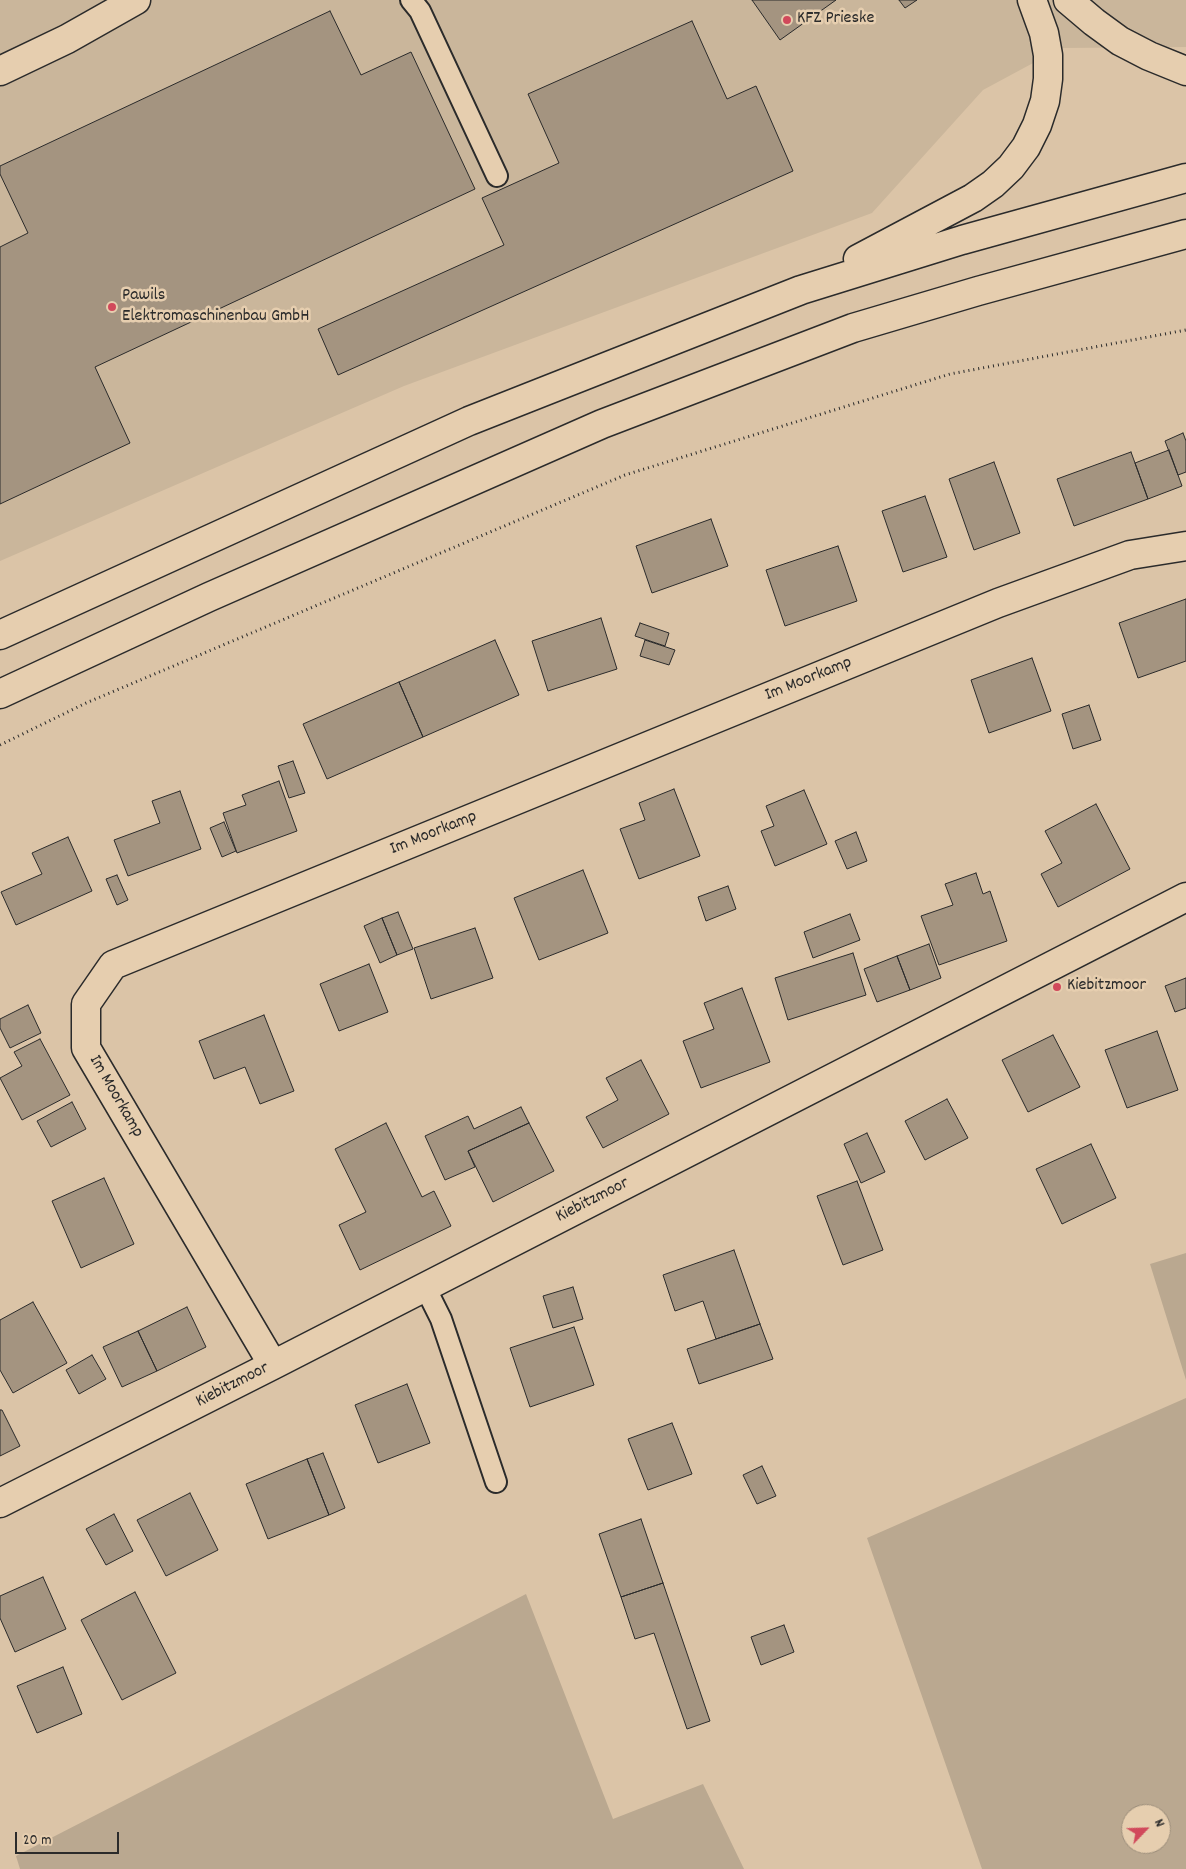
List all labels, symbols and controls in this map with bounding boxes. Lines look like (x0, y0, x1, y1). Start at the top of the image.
place label: KFZ Prieske (797, 9, 874, 31)
marker: KFZ Prieske (781, 14, 793, 26)
place label: Pawils Elektromaschinenbau GmbH (122, 286, 309, 328)
marker: Pawils Elektromaschinenbau GmbH (106, 301, 118, 313)
street label: Im Moorkamp (762, 653, 856, 707)
street label: Im Moorkamp (387, 807, 481, 861)
place label: Kiebitzmoor (1067, 976, 1146, 998)
marker: Kiebitzmoor (1051, 981, 1063, 993)
street label: Im Moorkamp (83, 1052, 147, 1142)
street label: Kiebitzmoor (553, 1173, 633, 1229)
street label: Kiebitzmoor (193, 1358, 273, 1414)
north arrow (1121, 1804, 1171, 1854)
text: N (1148, 1816, 1169, 1831)
scale bar (18, 1822, 121, 1854)
text: 20 m (23, 1830, 51, 1852)

